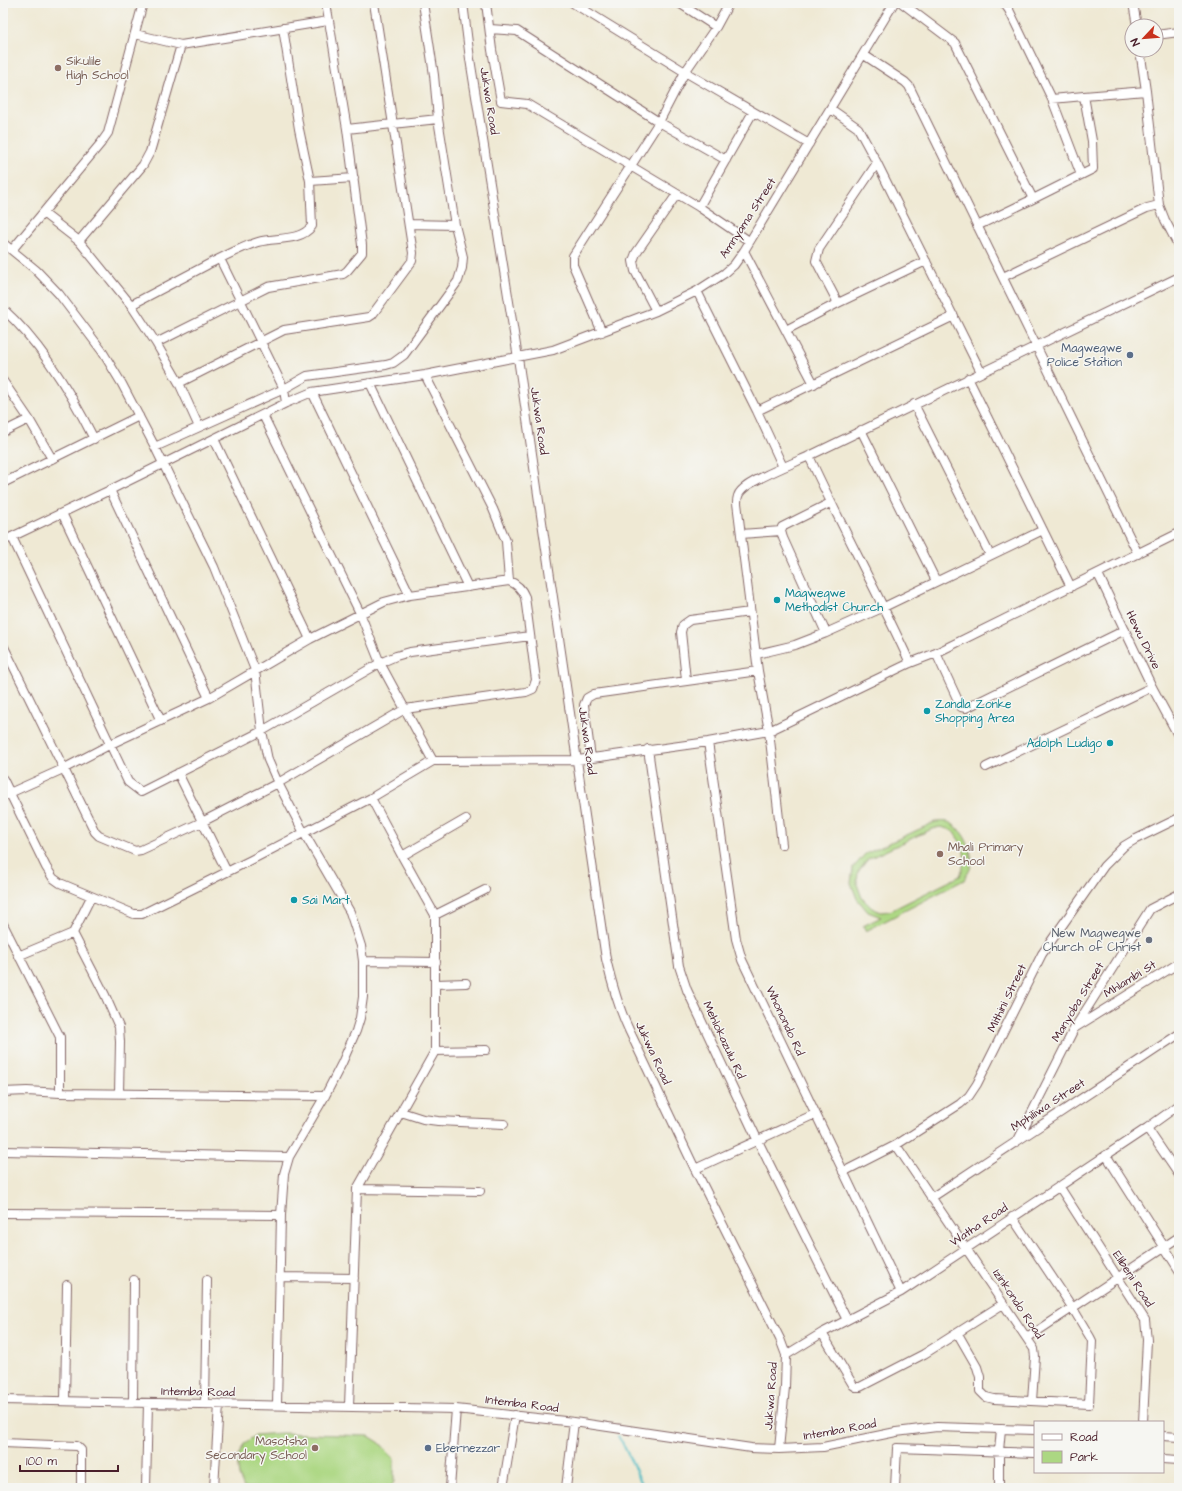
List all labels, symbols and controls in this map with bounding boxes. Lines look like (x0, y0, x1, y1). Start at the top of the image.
north arrow (1124, 18, 1164, 58)
text: N (1127, 36, 1144, 49)
place label: Sikulile High School (66, 53, 129, 85)
marker: Sikulile High School (53, 63, 63, 73)
street label: Jukwa Road (475, 66, 503, 136)
street label: Amnyama Street (716, 174, 781, 262)
place label: Magwegwe Police Station (1047, 340, 1123, 371)
marker: Magwegwe Police Station (1125, 350, 1135, 360)
street label: Jukwa Road (526, 386, 552, 456)
place label: Magwegwe Methodist Church (785, 585, 883, 616)
marker: Magwegwe Methodist Church (772, 595, 782, 605)
street label: Hewu Drive (1121, 608, 1165, 673)
place label: Zandla Zonke Shopping Area (935, 696, 1014, 728)
street label: Jukwa Road (574, 706, 600, 776)
marker: Zandla Zonke Shopping Area (922, 706, 932, 716)
place label: Adolph Ludigo (1027, 735, 1102, 753)
marker: Adolph Ludigo (1105, 738, 1115, 748)
place label: Mhali Primary School (948, 839, 1024, 870)
marker: Mhali Primary School (935, 849, 945, 859)
place label: Sai Mart (302, 892, 350, 909)
marker: Sai Mart (289, 895, 299, 905)
place label: New Magwegwe Church of Christ (1043, 925, 1142, 956)
marker: New Magwegwe Church of Christ (1144, 935, 1154, 945)
street label: Mhlambi St (1100, 956, 1160, 1002)
street label: Manyoba Street (1048, 959, 1109, 1045)
street label: Mithini Street (983, 961, 1031, 1035)
street label: Whonondo Rd (761, 983, 809, 1059)
street label: Mehlokazulu Rd (699, 998, 749, 1082)
street label: Jukwa Road (631, 1019, 675, 1087)
street label: Mphiliwa Street (1007, 1074, 1089, 1135)
street label: Watha Road (947, 1199, 1011, 1251)
street label: Elibeni Road (1108, 1247, 1158, 1311)
street label: Izinkondo Road (988, 1266, 1048, 1342)
street label: Jukwa Road (760, 1361, 782, 1431)
street label: Intemba Road (161, 1383, 235, 1401)
street label: Intemba Road (484, 1391, 560, 1417)
street label: Intemba Road (802, 1415, 878, 1445)
legend (1034, 1421, 1164, 1473)
text: Road (1070, 1429, 1098, 1446)
place label: Masotsha Secondary School (206, 1433, 307, 1465)
place label: Ebernezzar (436, 1440, 500, 1457)
marker: Masotsha Secondary School (310, 1443, 320, 1453)
marker: Ebernezzar (423, 1443, 433, 1453)
scale bar (20, 1447, 118, 1473)
text: Park (1070, 1449, 1098, 1466)
text: 100 m (26, 1453, 57, 1470)

